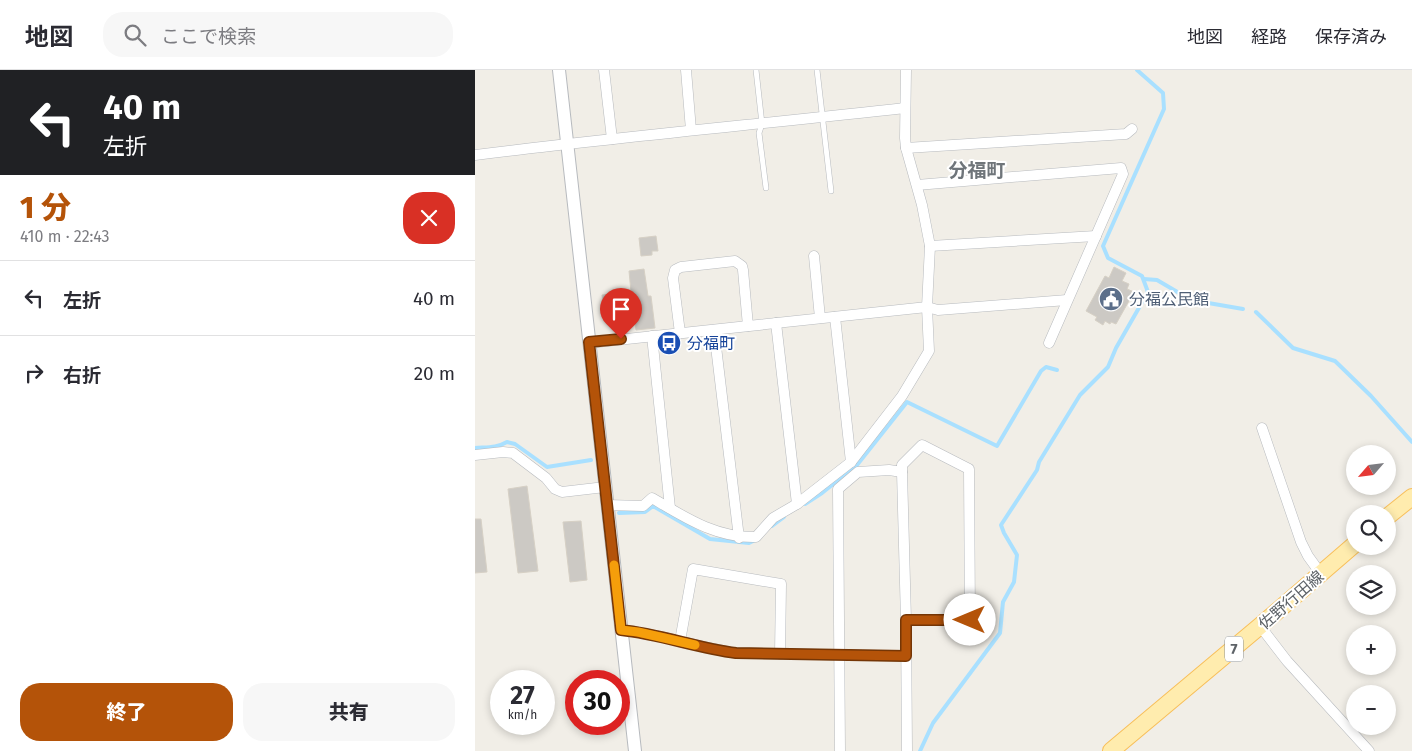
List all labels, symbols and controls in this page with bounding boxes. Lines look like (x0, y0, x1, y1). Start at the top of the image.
search box (103, 12, 453, 57)
icon: search (121, 21, 149, 49)
text: 地図 (25, 23, 73, 51)
text: ここで検索 (161, 25, 256, 48)
text: 地図 (1187, 26, 1223, 48)
text: 経路 (1251, 26, 1287, 48)
text: 保存済み (1315, 26, 1387, 48)
text: 40 m (103, 86, 181, 128)
icon: left (20, 90, 85, 155)
text: 左折 (103, 133, 147, 160)
district label: 分福町 (948, 159, 1006, 182)
text: 1 分 (20, 190, 71, 226)
button: close (403, 192, 455, 244)
text: 410 m · 22:43 (20, 227, 110, 246)
icon: left (20, 284, 48, 312)
public building icon: 分福公民館 (1098, 286, 1124, 312)
text: 40 m (413, 287, 455, 310)
pin (600, 288, 642, 339)
text: 左折 (63, 289, 101, 312)
place label: 分福公民館 (1129, 290, 1209, 309)
icon: arrive (607, 295, 635, 323)
bus stop icon: 分福町 (656, 330, 682, 356)
place label: 分福町 (687, 334, 735, 353)
icon: right (20, 359, 48, 387)
text: 20 m (414, 362, 455, 385)
text: 右折 (63, 364, 101, 387)
north arrow (1346, 445, 1396, 495)
map controls (1346, 445, 1396, 735)
button: search (1346, 505, 1396, 555)
button: layers (1346, 565, 1396, 615)
street label: 佐野行田線 (1255, 567, 1327, 633)
position arrow (943, 593, 995, 645)
button: + (1346, 625, 1396, 675)
road number: 7 (1225, 636, 1243, 662)
speed limit sign: 30 (565, 670, 630, 735)
text: 27 (510, 681, 535, 711)
button: 終了 (20, 683, 233, 741)
button: 共有 (243, 683, 455, 741)
button: − (1346, 685, 1396, 735)
text: km/h (508, 708, 537, 722)

